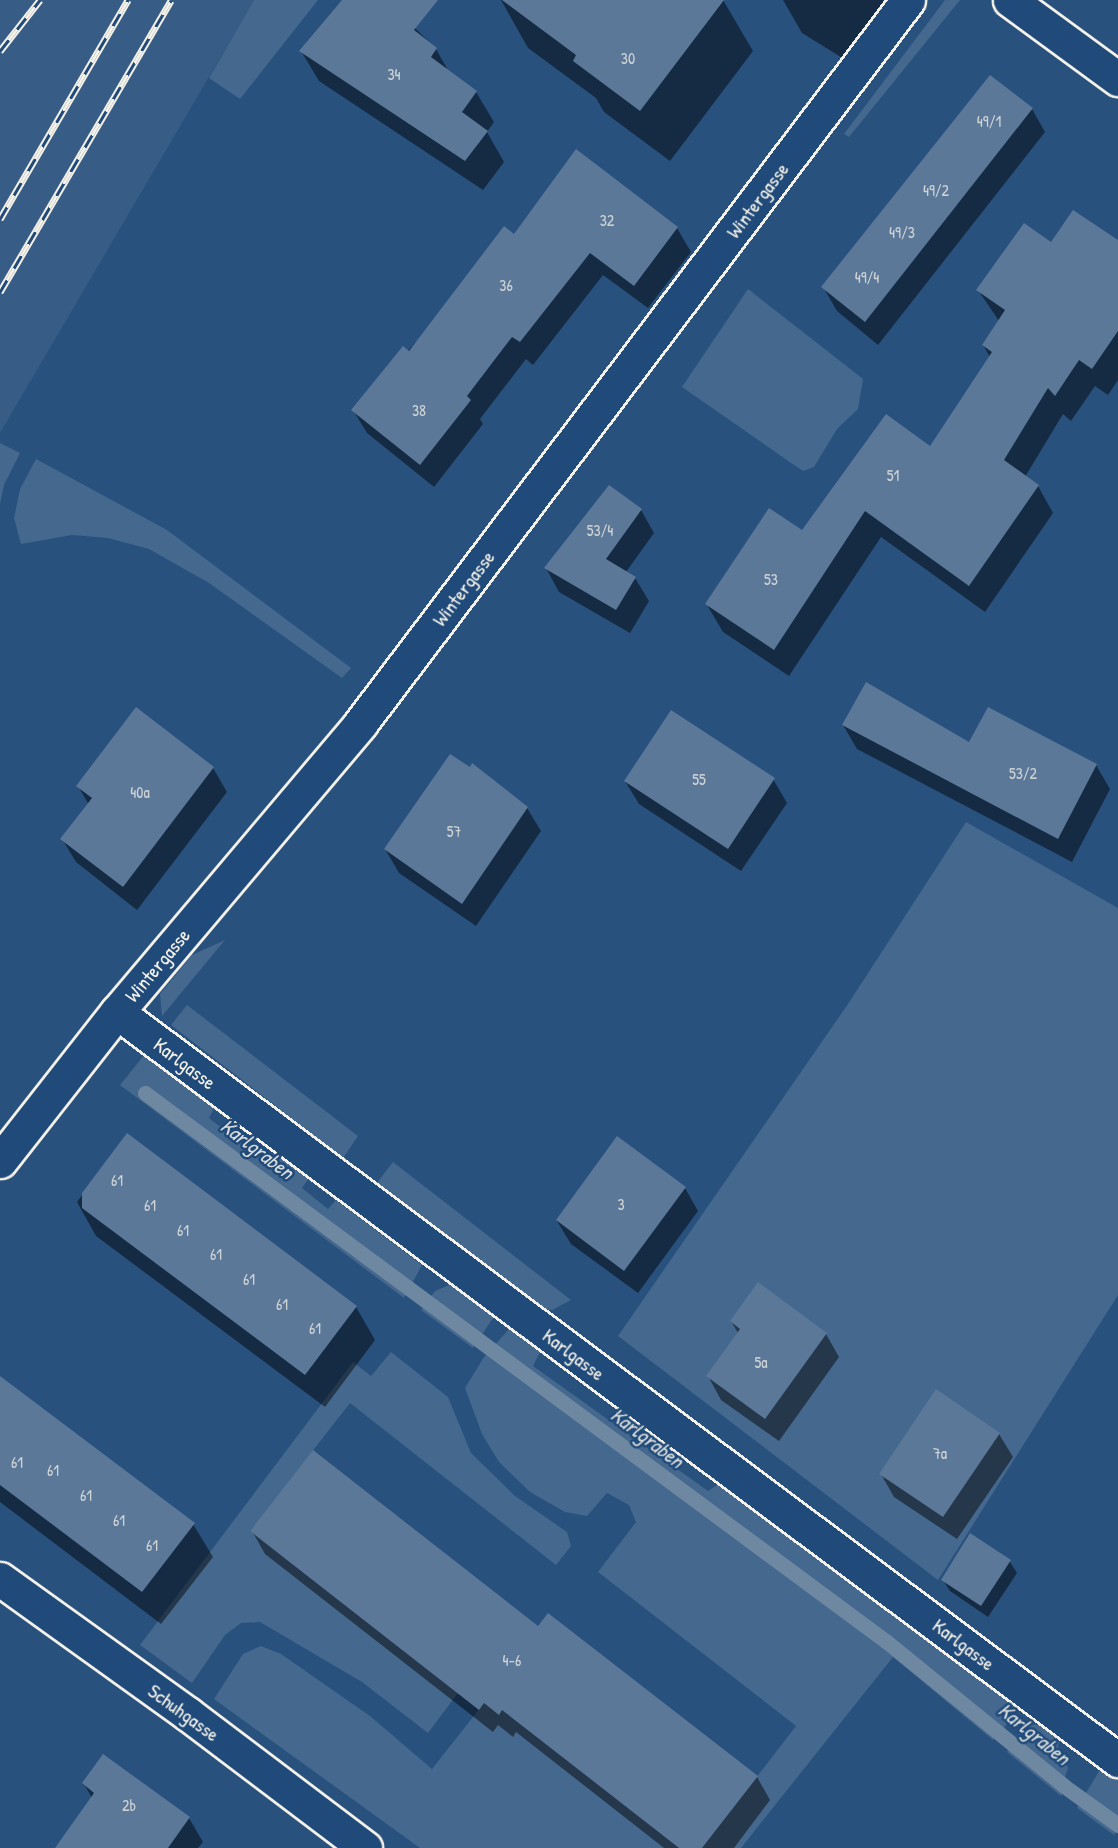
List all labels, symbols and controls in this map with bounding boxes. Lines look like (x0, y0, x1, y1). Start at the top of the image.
house number: 30 (621, 48, 635, 68)
house number: 34 (387, 64, 401, 84)
house number: 49/1 (977, 111, 1001, 131)
street label: Wintergasse (721, 157, 793, 243)
house number: 49/2 (923, 180, 949, 200)
house number: 32 (600, 210, 614, 230)
house number: 49/3 (889, 222, 915, 242)
house number: 49/4 (855, 267, 879, 287)
house number: 36 (499, 275, 513, 295)
house number: 38 (412, 400, 426, 420)
house number: 51 (887, 465, 899, 485)
house number: 53/4 (587, 520, 613, 540)
street label: Wintergasse (427, 545, 499, 631)
house number: 53 (764, 569, 778, 589)
house number: 53/2 (1009, 763, 1037, 783)
house number: 55 (692, 769, 706, 789)
house number: 40a (130, 782, 150, 802)
house number: 57 (447, 821, 461, 841)
street label: Wintergasse (119, 923, 195, 1007)
street label: Karlgasse (149, 1032, 221, 1094)
water label: Karlgraben (215, 1113, 299, 1185)
house number: 61 (111, 1170, 123, 1190)
house number: 3 (617, 1194, 625, 1214)
house number: 61 (144, 1195, 156, 1215)
house number: 61 (177, 1220, 189, 1240)
house number: 61 (210, 1244, 222, 1264)
house number: 61 (243, 1269, 255, 1289)
house number: 61 (276, 1294, 288, 1314)
house number: 61 (309, 1318, 321, 1338)
street label: Karlgasse (538, 1323, 610, 1385)
house number: 5a (754, 1352, 768, 1372)
water label: Karlgraben (605, 1402, 689, 1474)
house number: 7a (933, 1443, 947, 1463)
house number: 61 (11, 1452, 23, 1472)
house number: 61 (47, 1460, 59, 1480)
house number: 61 (80, 1485, 92, 1505)
house number: 61 (113, 1510, 125, 1530)
house number: 61 (146, 1535, 158, 1555)
street label: Karlgasse (928, 1613, 1000, 1675)
house number: 4-6 (503, 1650, 521, 1670)
street label: Schuhgasse (144, 1678, 224, 1746)
water label: Karlgraben (993, 1697, 1075, 1771)
house number: 2b (122, 1795, 136, 1815)

